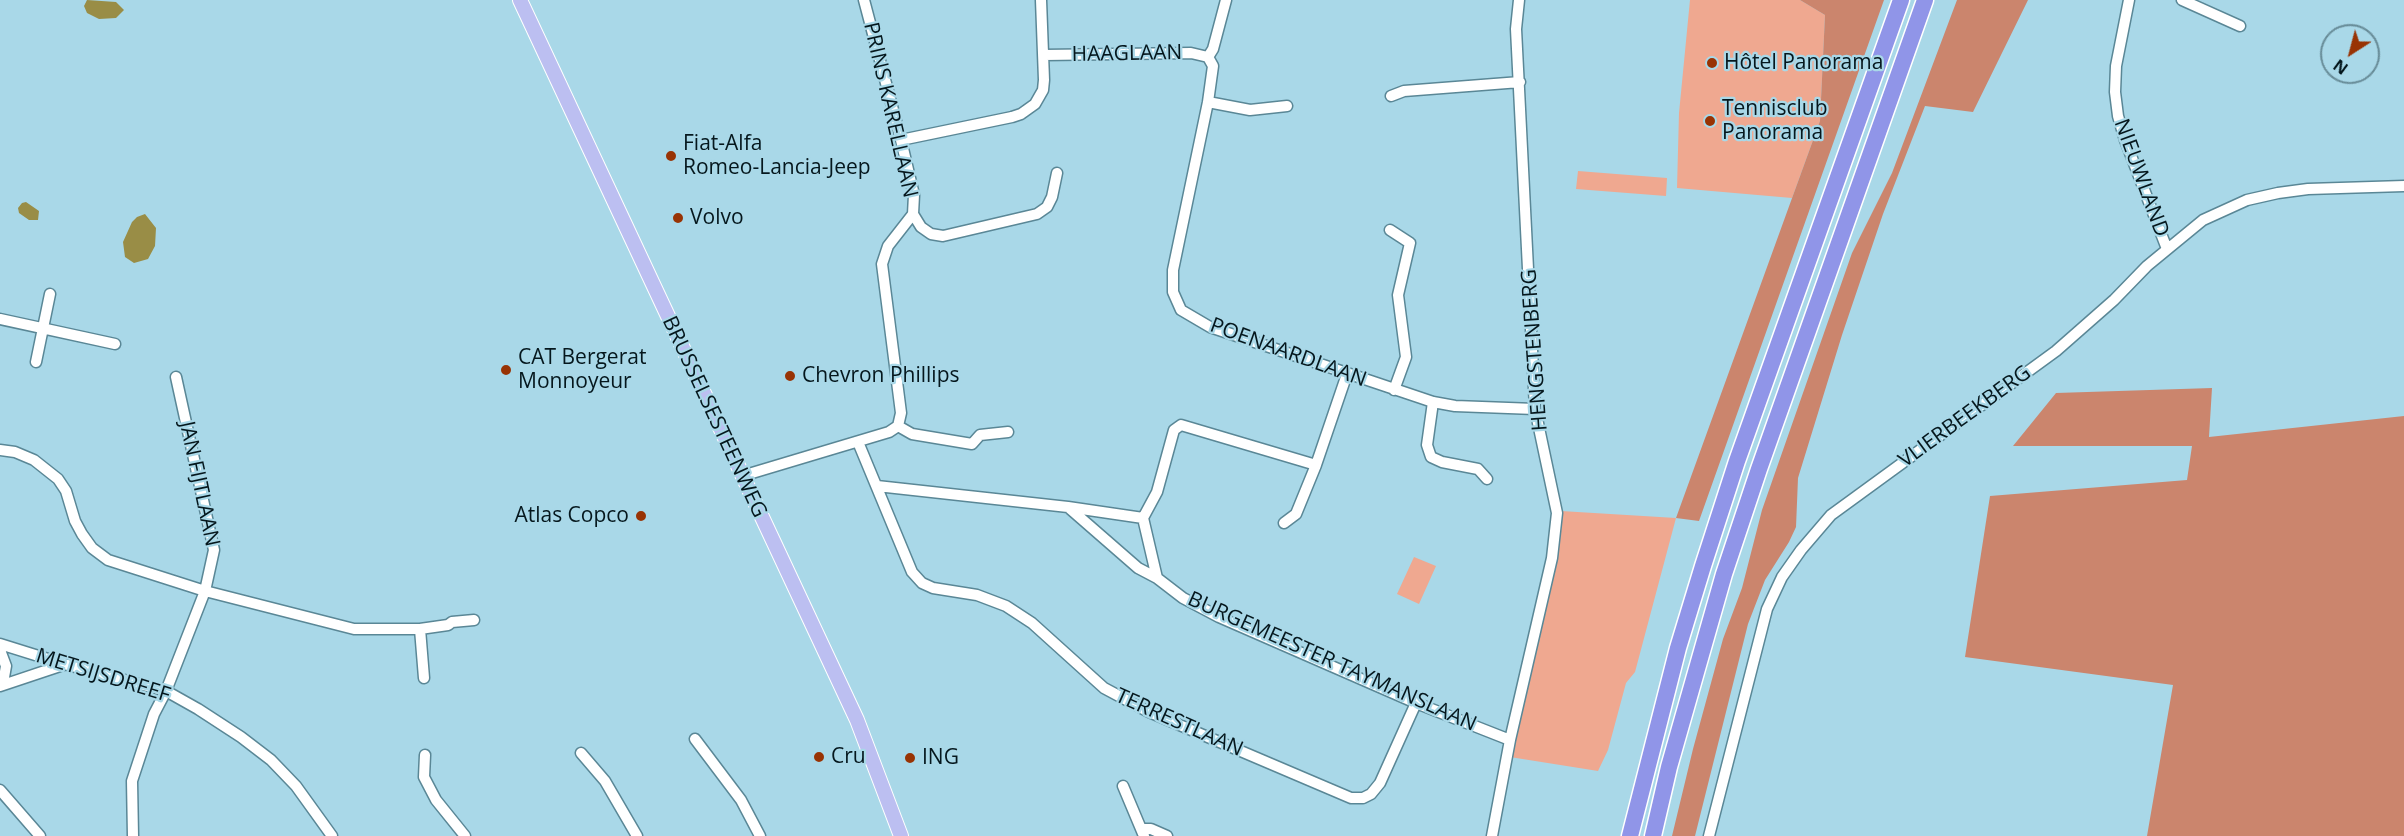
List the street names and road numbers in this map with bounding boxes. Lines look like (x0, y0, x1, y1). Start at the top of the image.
street label: PRINS KARELLAAN (858, 20, 922, 200)
street label: HAAGLAAN (1071, 40, 1183, 68)
street label: NIEUWLAND (2108, 116, 2174, 240)
street label: HENGSTENBERG (1517, 268, 1553, 432)
street label: BRUSSELSESTEENWEG (656, 312, 772, 522)
street label: POENAARDLAAN (1206, 313, 1370, 393)
street label: VLIERBEEKBERG (1894, 361, 2036, 473)
street label: JAN FIJTLAAN (173, 419, 225, 549)
street label: BURGEMEESTER TAYMANSLAAN (1184, 587, 1480, 737)
street label: METSIJSDREEF (33, 644, 173, 708)
street label: TERRESTLAAN (1111, 684, 1247, 762)

